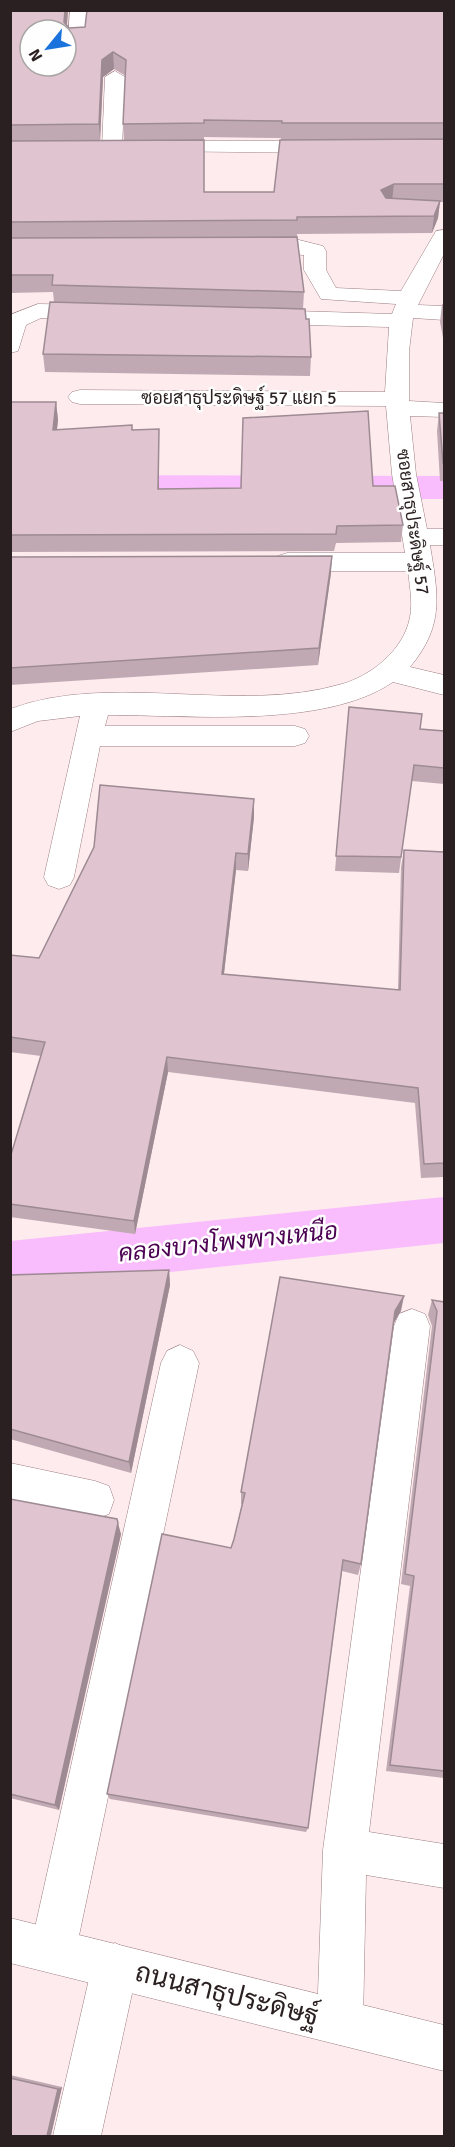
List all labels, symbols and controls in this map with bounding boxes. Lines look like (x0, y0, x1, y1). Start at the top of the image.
north arrow (18, 18, 78, 78)
text: N (24, 45, 47, 65)
street label: ซอยสาธุประดิษฐ์ 57 แยก 5 (141, 385, 337, 410)
street label: ซอยสาธุประดิษฐ์ 57 (391, 447, 436, 596)
water label: คลองบางโพงพางเหนือ (117, 1215, 339, 1268)
street label: ถนนสาธุประดิษฐ์ (131, 1954, 322, 2035)

